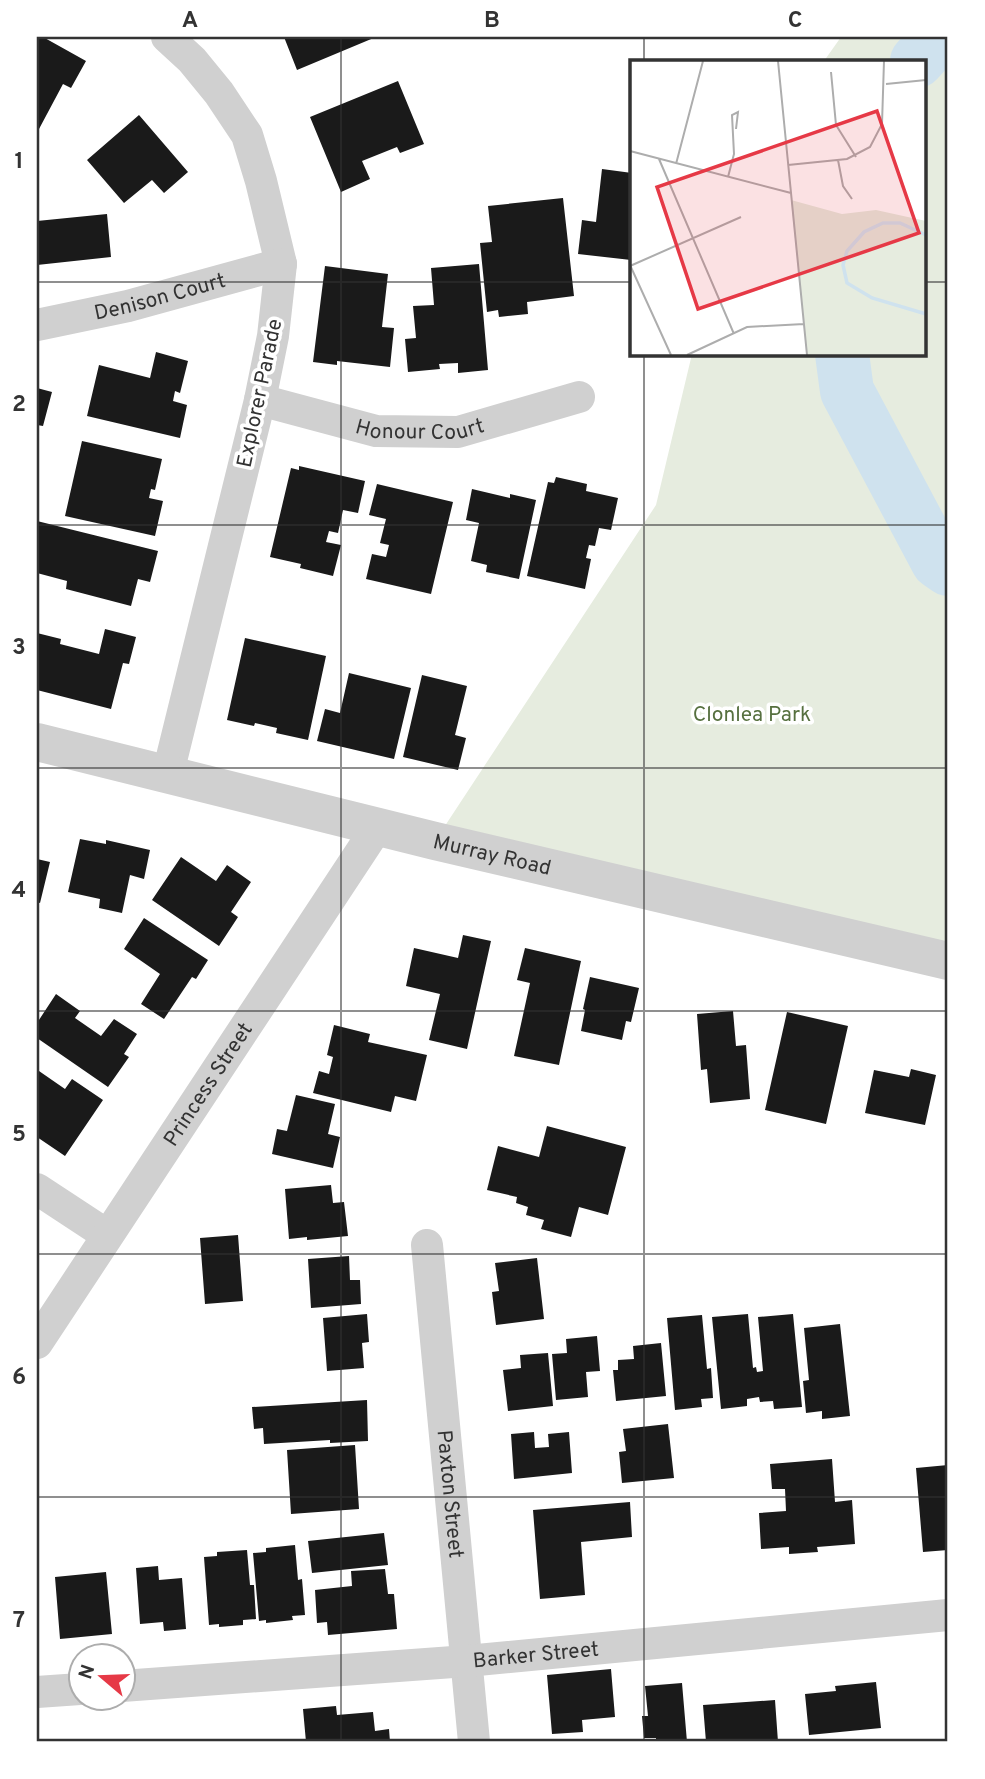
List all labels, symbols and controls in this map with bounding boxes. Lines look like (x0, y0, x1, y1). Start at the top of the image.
text: A (182, 7, 198, 36)
text: B (484, 7, 500, 36)
text: C (788, 7, 802, 36)
inset map (630, 60, 926, 355)
text: 1 (14, 148, 24, 177)
street label: Denison Court (92, 268, 229, 328)
street label: Explorer Parade (232, 317, 289, 470)
text: 2 (12, 391, 26, 420)
street label: Honour Court (352, 413, 488, 447)
text: 3 (12, 634, 26, 663)
park label: Clonlea Park (693, 702, 811, 729)
street label: Murray Road (430, 829, 554, 883)
text: 4 (12, 877, 26, 906)
street label: Princess Street (158, 1018, 260, 1152)
text: 5 (12, 1121, 26, 1150)
text: 6 (12, 1364, 26, 1393)
street label: Paxton Street (430, 1429, 469, 1559)
text: 7 (13, 1607, 25, 1636)
street label: Barker Street (472, 1636, 600, 1675)
north arrow (66, 1642, 136, 1712)
text: N (74, 1662, 101, 1682)

